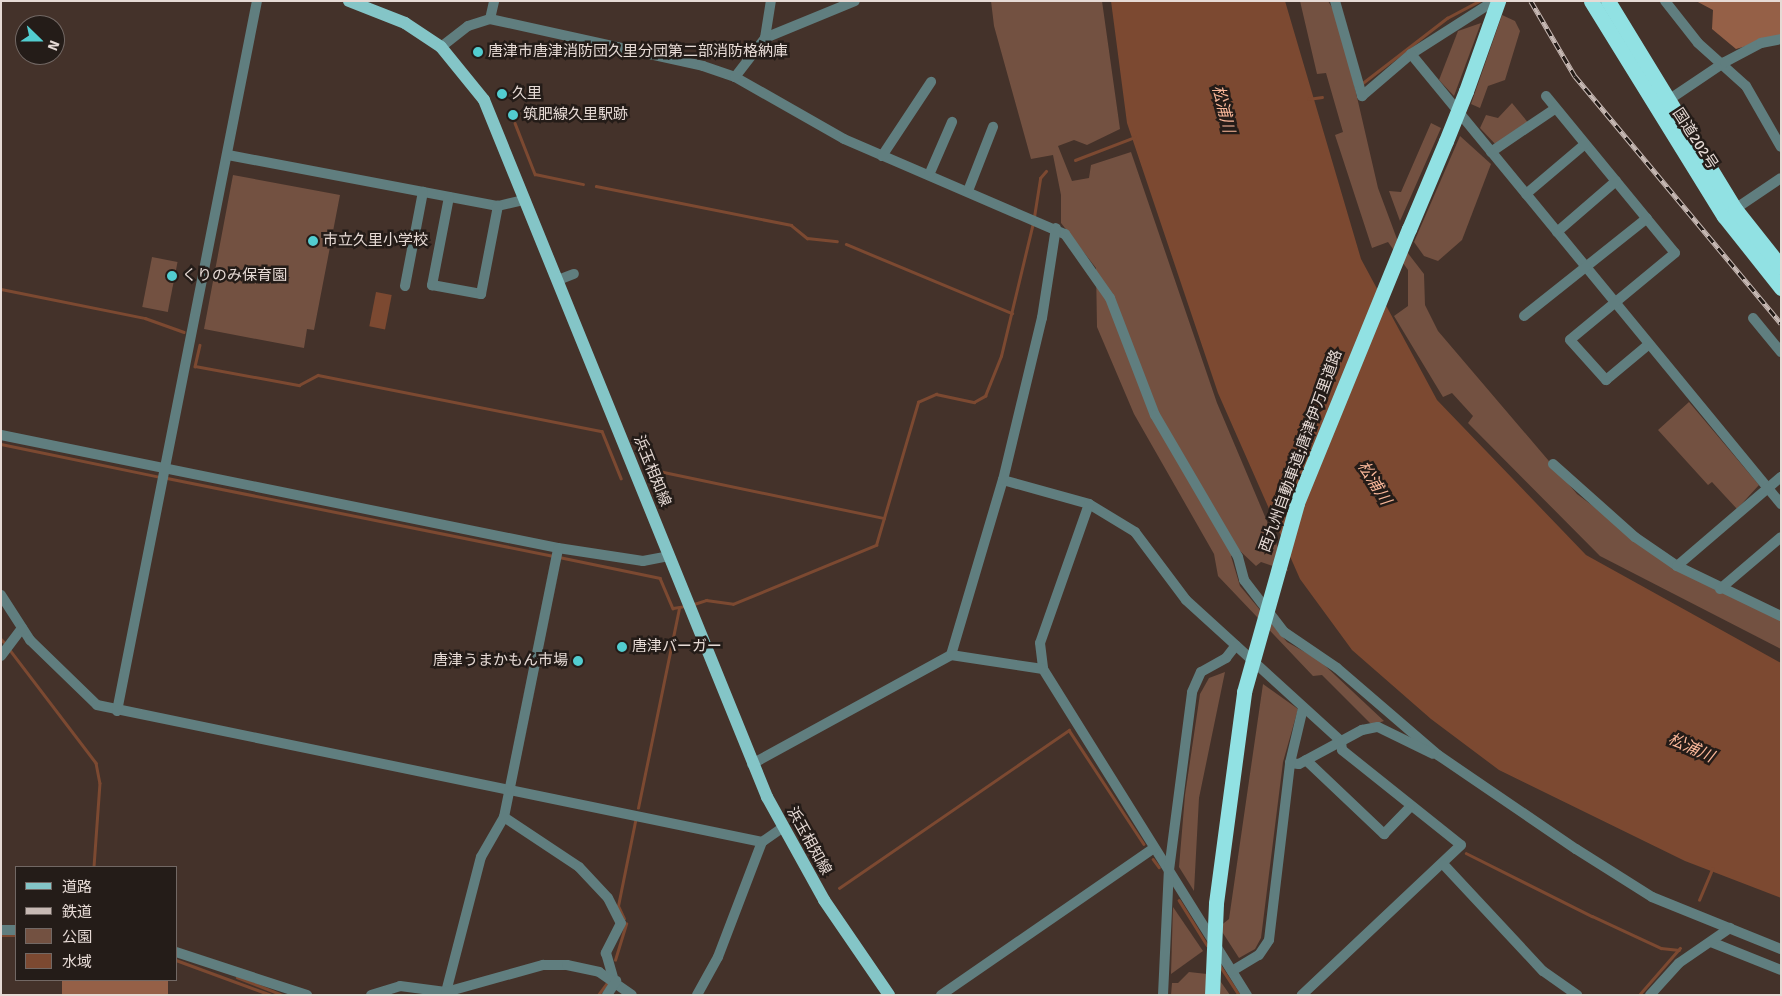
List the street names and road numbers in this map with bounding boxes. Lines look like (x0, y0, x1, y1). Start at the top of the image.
street label: 国道202号 (1669, 105, 1721, 173)
street label: 西九州自動車道;唐津伊万里道路 (1256, 347, 1346, 555)
street label: 浜玉相知線 (630, 433, 674, 509)
street label: 浜玉相知線 (783, 804, 835, 878)

